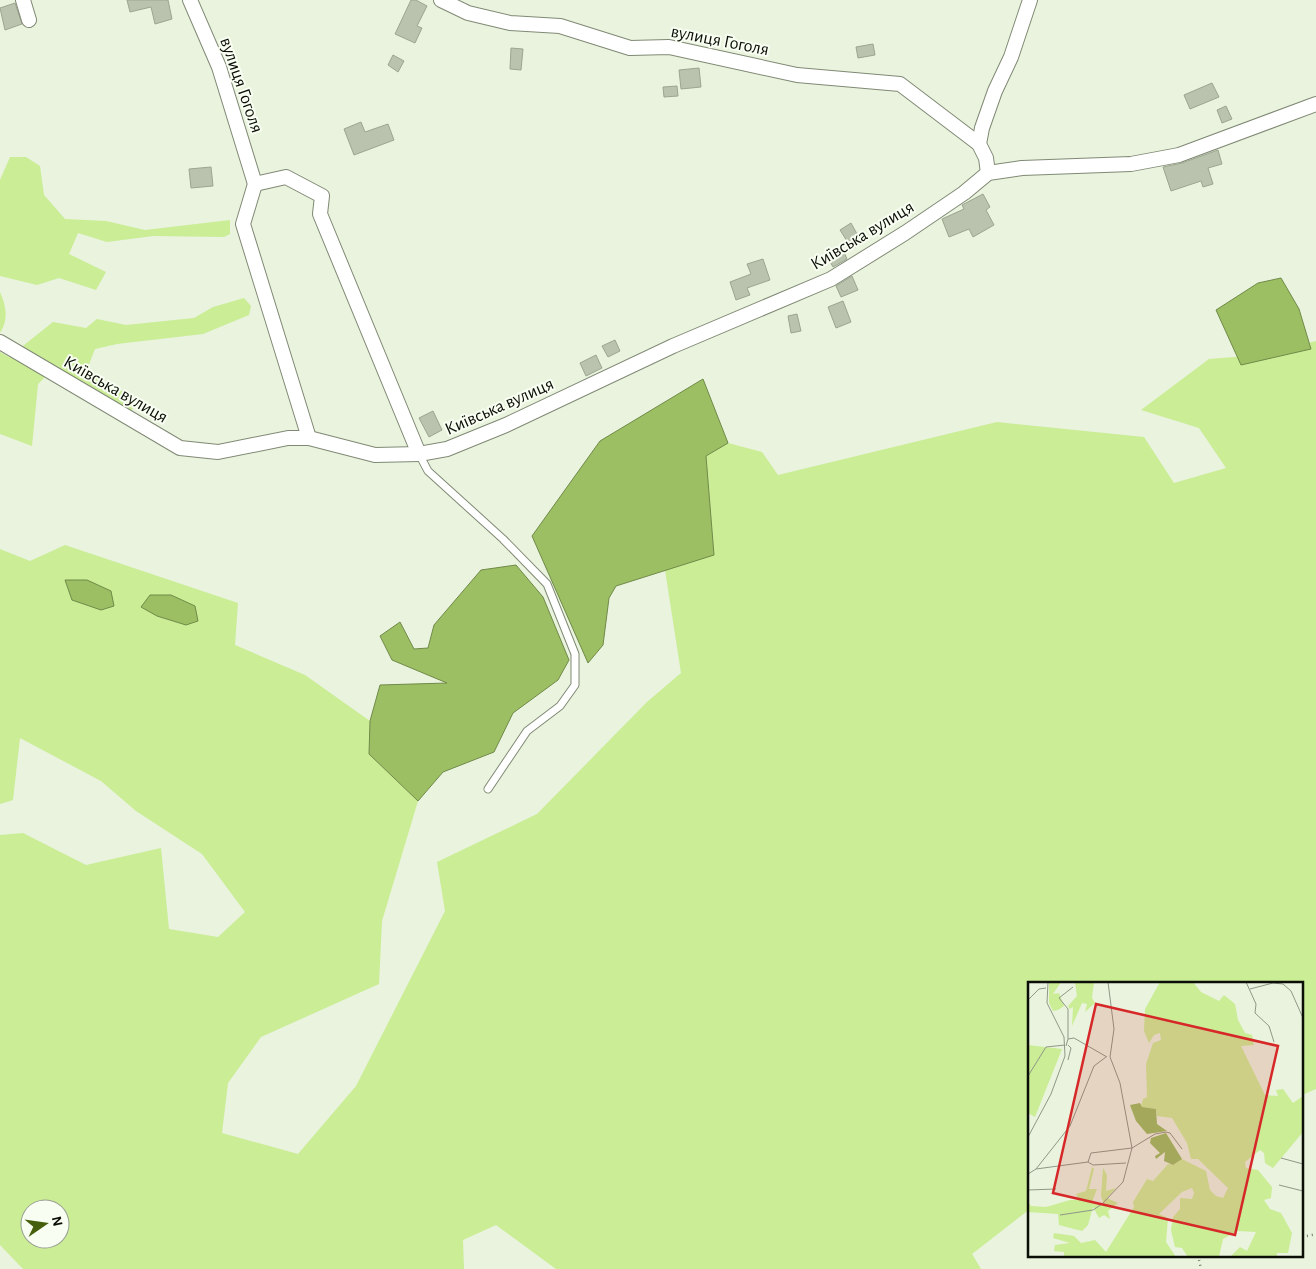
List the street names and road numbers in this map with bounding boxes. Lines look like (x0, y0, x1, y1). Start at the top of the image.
street label: вулиця Гоголя (669, 23, 770, 59)
street label: вулиця Гоголя (216, 35, 266, 135)
street label: Київська вулиця (808, 198, 917, 274)
street label: Київська вулиця (60, 353, 171, 427)
street label: Київська вулиця (442, 375, 557, 439)

